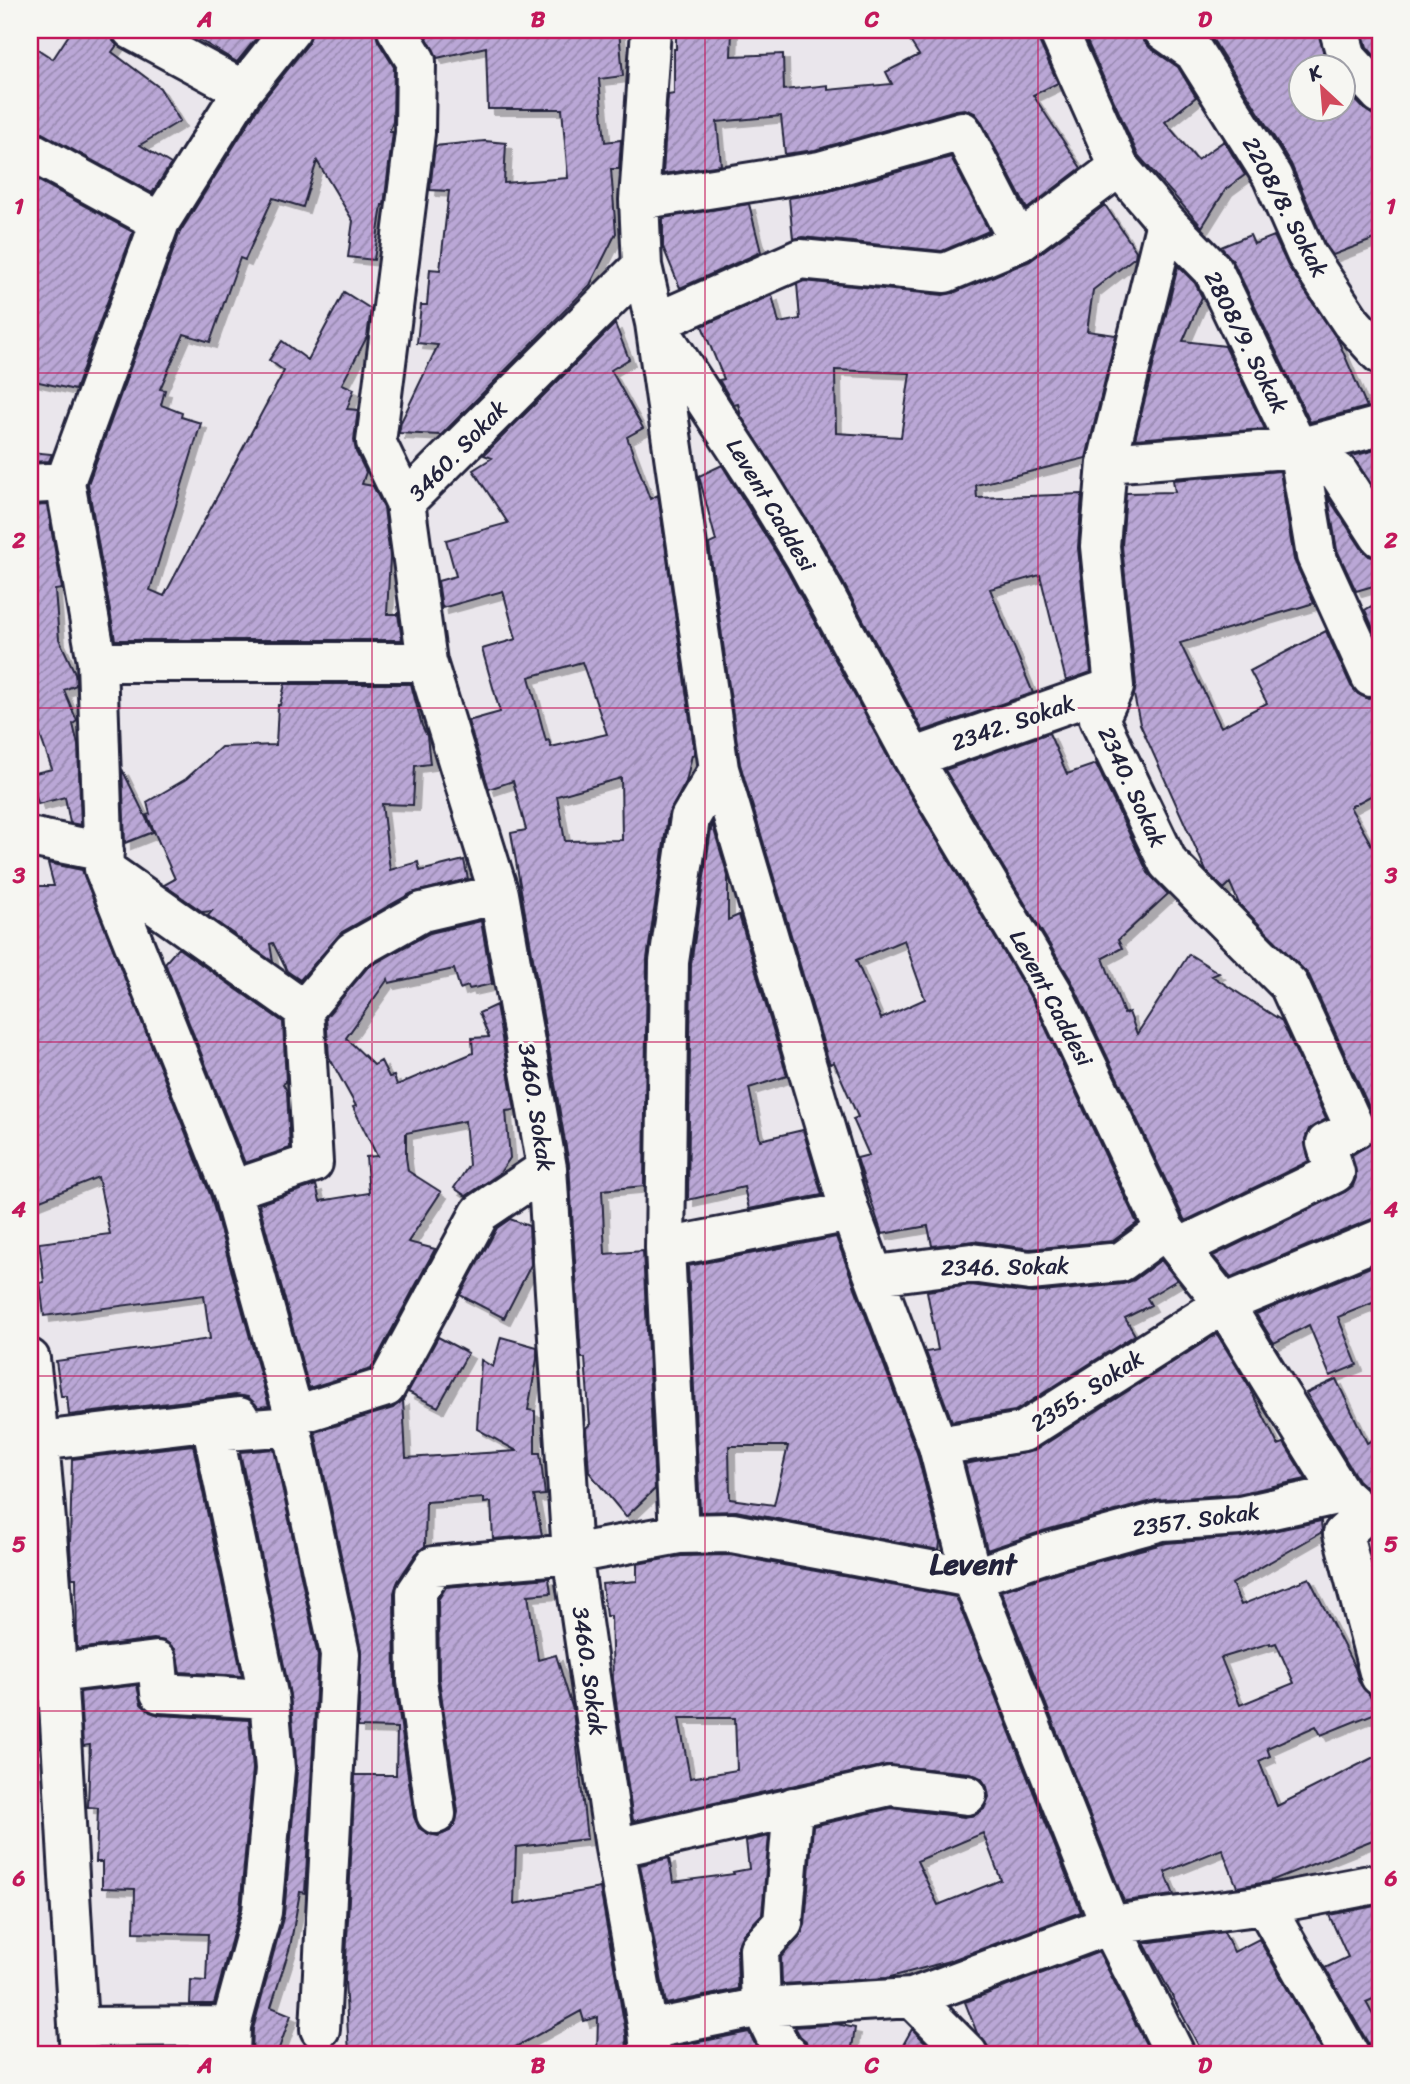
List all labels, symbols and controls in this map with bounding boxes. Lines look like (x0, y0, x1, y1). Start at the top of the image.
text: A (196, 0, 213, 40)
text: B (531, 0, 546, 40)
text: C (864, 0, 880, 40)
text: D (1198, 0, 1213, 40)
north arrow (1288, 52, 1358, 122)
text: K (1301, 55, 1328, 91)
street label: 2208/8. Sokak (1230, 129, 1340, 285)
text: 1 (14, 186, 24, 227)
text: 1 (1386, 186, 1396, 227)
street label: 2808/9. Sokak (1192, 263, 1300, 421)
street label: 3460. Sokak (398, 390, 518, 512)
street label: Levent Caddesi (715, 430, 828, 581)
text: 2 (11, 520, 26, 561)
text: 2 (1383, 520, 1398, 561)
street label: 2342. Sokak (946, 683, 1080, 763)
street label: 2340. Sokak (1086, 719, 1178, 855)
text: 3 (12, 855, 26, 896)
text: 3 (1384, 855, 1398, 896)
street label: Levent Caddesi (998, 922, 1105, 1075)
street label: 3460. Sokak (506, 1040, 566, 1174)
text: 4 (11, 1189, 27, 1230)
text: 4 (1383, 1189, 1399, 1230)
street label: 2346. Sokak (940, 1245, 1070, 1289)
street label: 2355. Sokak (1022, 1339, 1152, 1443)
street label: 2357. Sokak (1130, 1491, 1262, 1549)
text: 5 (12, 1524, 26, 1565)
text: 5 (1384, 1524, 1398, 1565)
district label: Levent (930, 1537, 1018, 1591)
street label: 3460. Sokak (560, 1604, 618, 1738)
text: 6 (11, 1858, 26, 1899)
text: 6 (1383, 1858, 1398, 1899)
text: A (196, 2045, 213, 2084)
text: B (531, 2045, 546, 2084)
text: C (864, 2045, 880, 2084)
text: D (1198, 2045, 1213, 2084)

